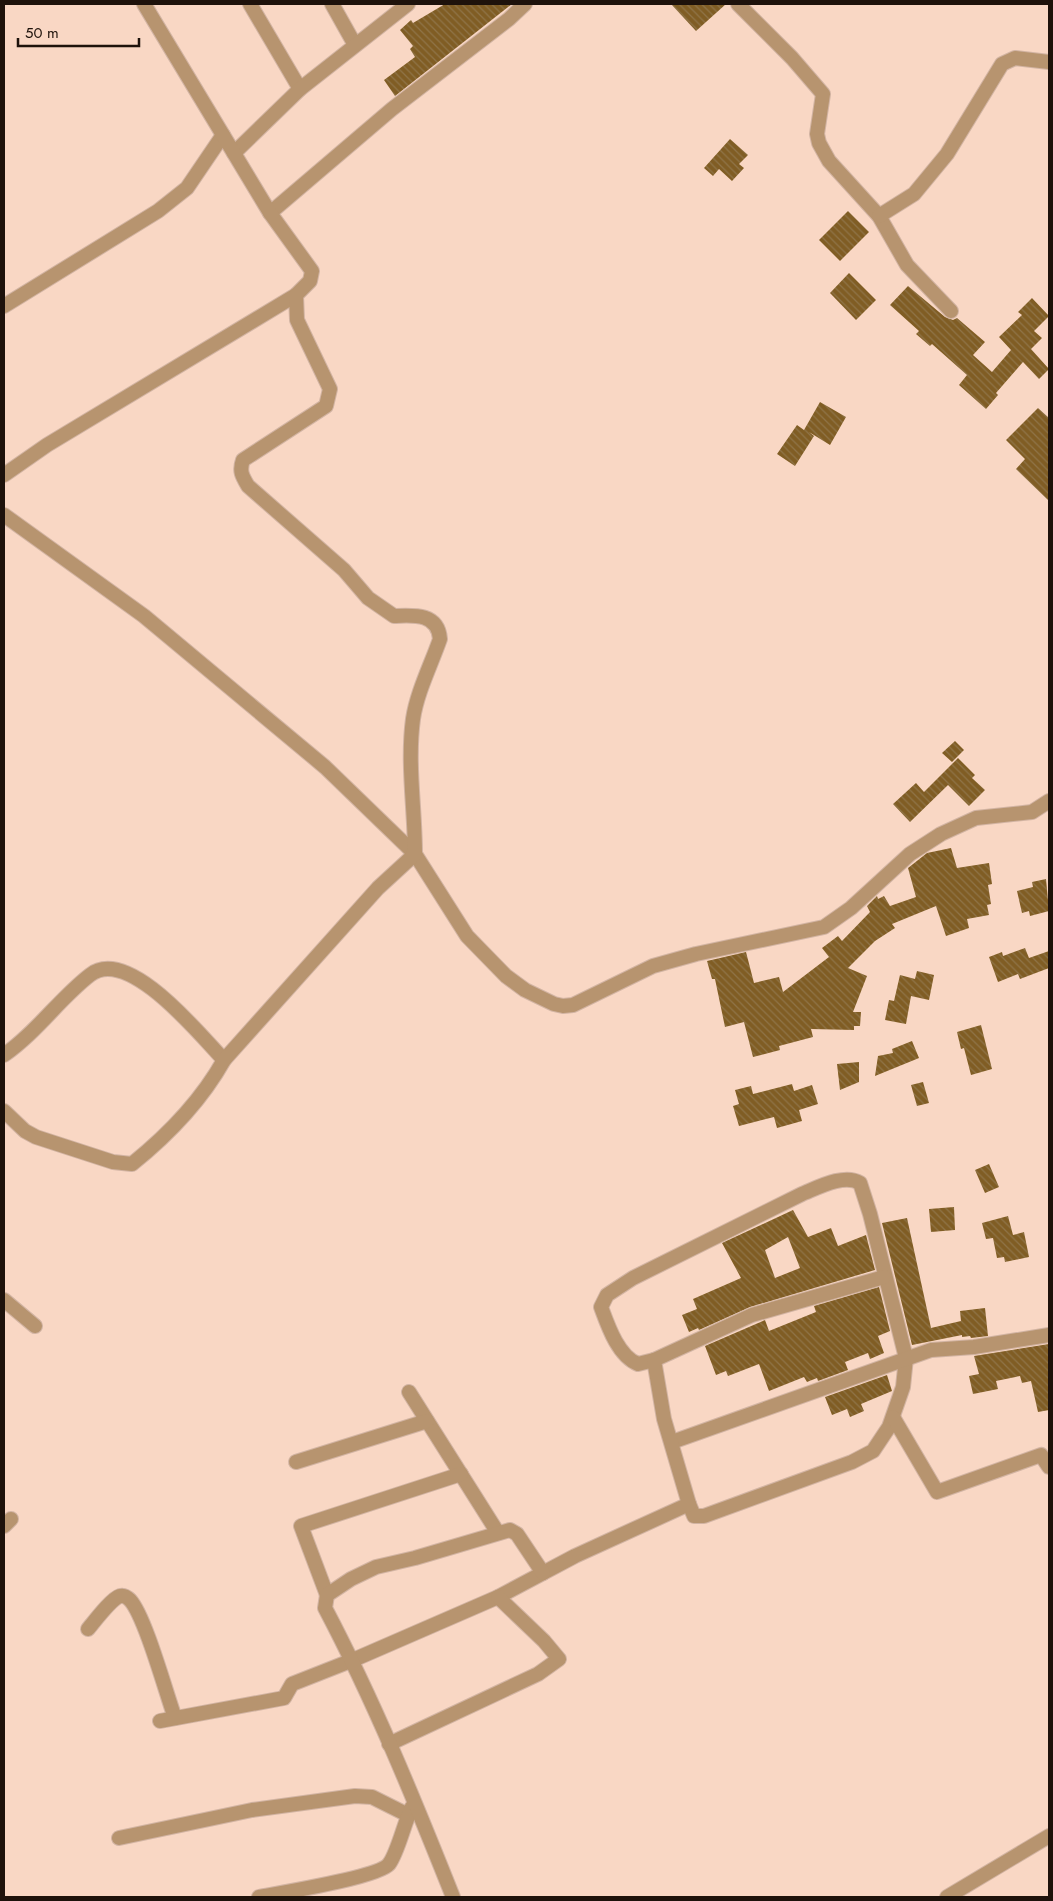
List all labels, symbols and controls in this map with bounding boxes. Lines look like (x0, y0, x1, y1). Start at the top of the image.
scale bar (18, 15, 139, 47)
text: 50 m (25, 22, 59, 44)

